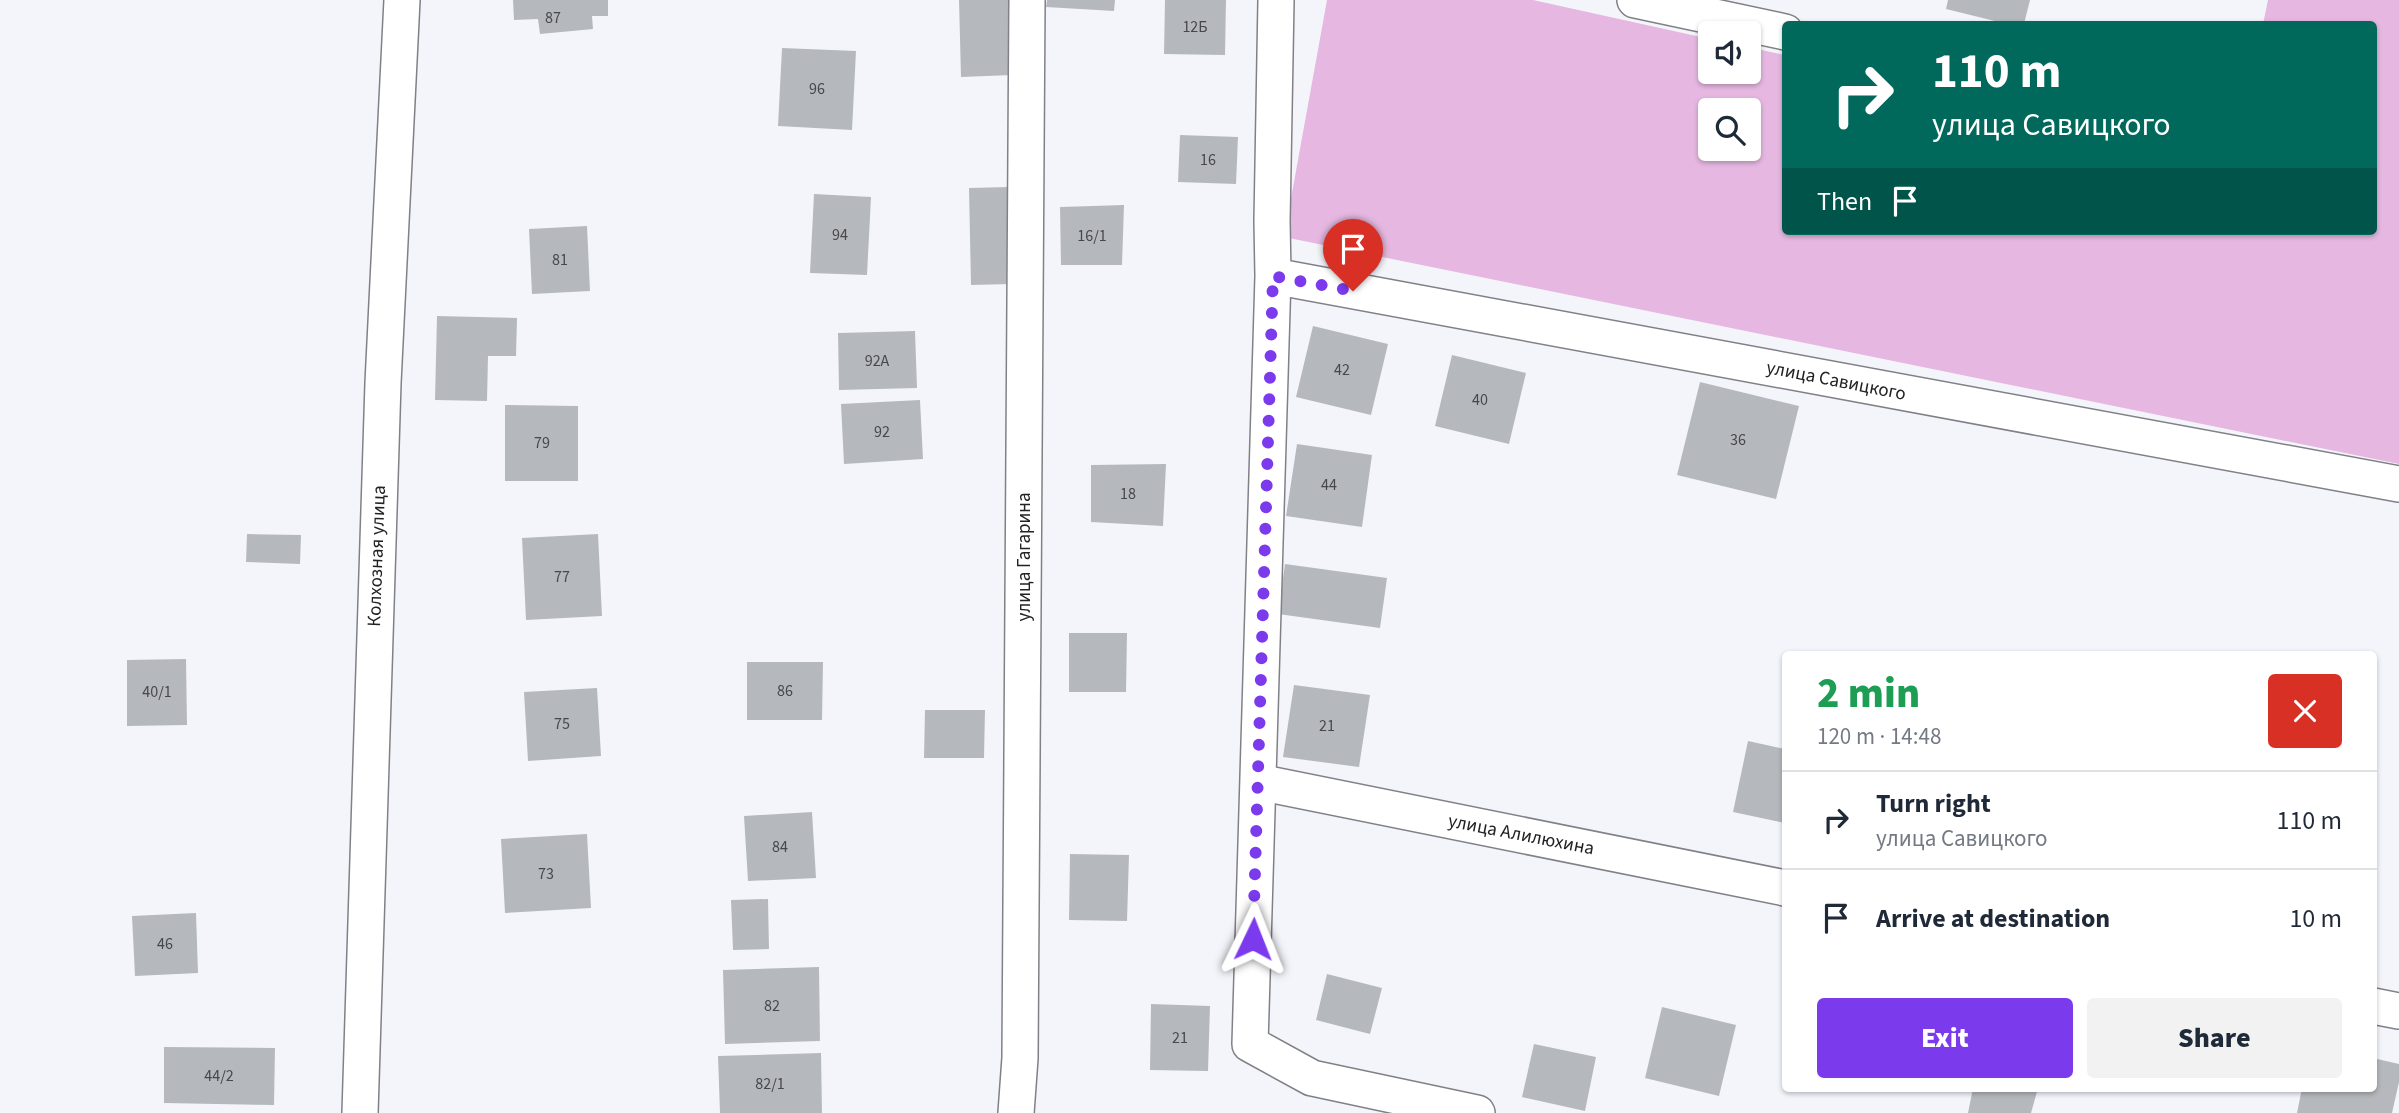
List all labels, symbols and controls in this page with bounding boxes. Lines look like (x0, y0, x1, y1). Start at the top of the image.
house number: 87 (545, 7, 561, 29)
house number: 12Б (1182, 16, 1208, 38)
map controls (1698, 21, 1761, 161)
button: sound (1698, 21, 1761, 84)
text: 110 m (1932, 37, 2061, 107)
icon: right (1817, 49, 1908, 140)
house number: 96 (809, 78, 825, 100)
button: search (1698, 98, 1761, 161)
text: улица Савицкого (1932, 102, 2171, 148)
house number: 16 (1200, 149, 1216, 171)
icon: arrive (1886, 182, 1924, 220)
text: Then (1817, 183, 1872, 220)
pin (1323, 219, 1383, 291)
house number: 94 (832, 224, 848, 246)
house number: 16/1 (1077, 225, 1107, 247)
icon: arrive (1334, 230, 1372, 268)
house number: 81 (552, 249, 568, 271)
house number: 92А (865, 350, 890, 372)
street label: улица Савицкого (1764, 354, 1908, 408)
house number: 42 (1334, 359, 1350, 381)
house number: 40 (1472, 389, 1488, 411)
house number: 92 (874, 421, 890, 443)
house number: 36 (1730, 429, 1746, 451)
house number: 79 (534, 432, 550, 454)
house number: 44 (1321, 474, 1337, 496)
house number: 18 (1120, 483, 1136, 505)
street label: Колхозная улица (361, 485, 393, 627)
street label: улица Гагарина (1011, 492, 1038, 622)
house number: 77 (554, 566, 570, 588)
text: 2 min (1817, 664, 1920, 724)
button: close (2268, 674, 2342, 748)
house number: 86 (777, 680, 793, 702)
house number: 40/1 (142, 681, 172, 703)
house number: 75 (554, 713, 570, 735)
house number: 21 (1319, 715, 1335, 737)
text: 120 m · 14:48 (1817, 720, 1941, 753)
text: Turn right (1876, 785, 1991, 822)
icon: right (1817, 801, 1855, 839)
text: 110 m (2276, 802, 2342, 839)
street label: улица Алилюхина (1446, 808, 1596, 862)
text: улица Савицкого (1876, 822, 2048, 855)
house number: 84 (772, 836, 788, 858)
house number: 73 (538, 863, 554, 885)
icon: arrive (1817, 899, 1855, 937)
text: Arrive at destination (1876, 900, 2110, 937)
text: 10 m (2289, 900, 2342, 937)
position arrow (1216, 902, 1290, 976)
house number: 46 (157, 933, 173, 955)
house number: 82 (764, 995, 780, 1017)
button: Exit (1817, 998, 2073, 1078)
button: Share (2087, 998, 2342, 1078)
house number: 21 (1172, 1027, 1188, 1049)
house number: 44/2 (204, 1065, 234, 1087)
house number: 82/1 (755, 1073, 785, 1095)

